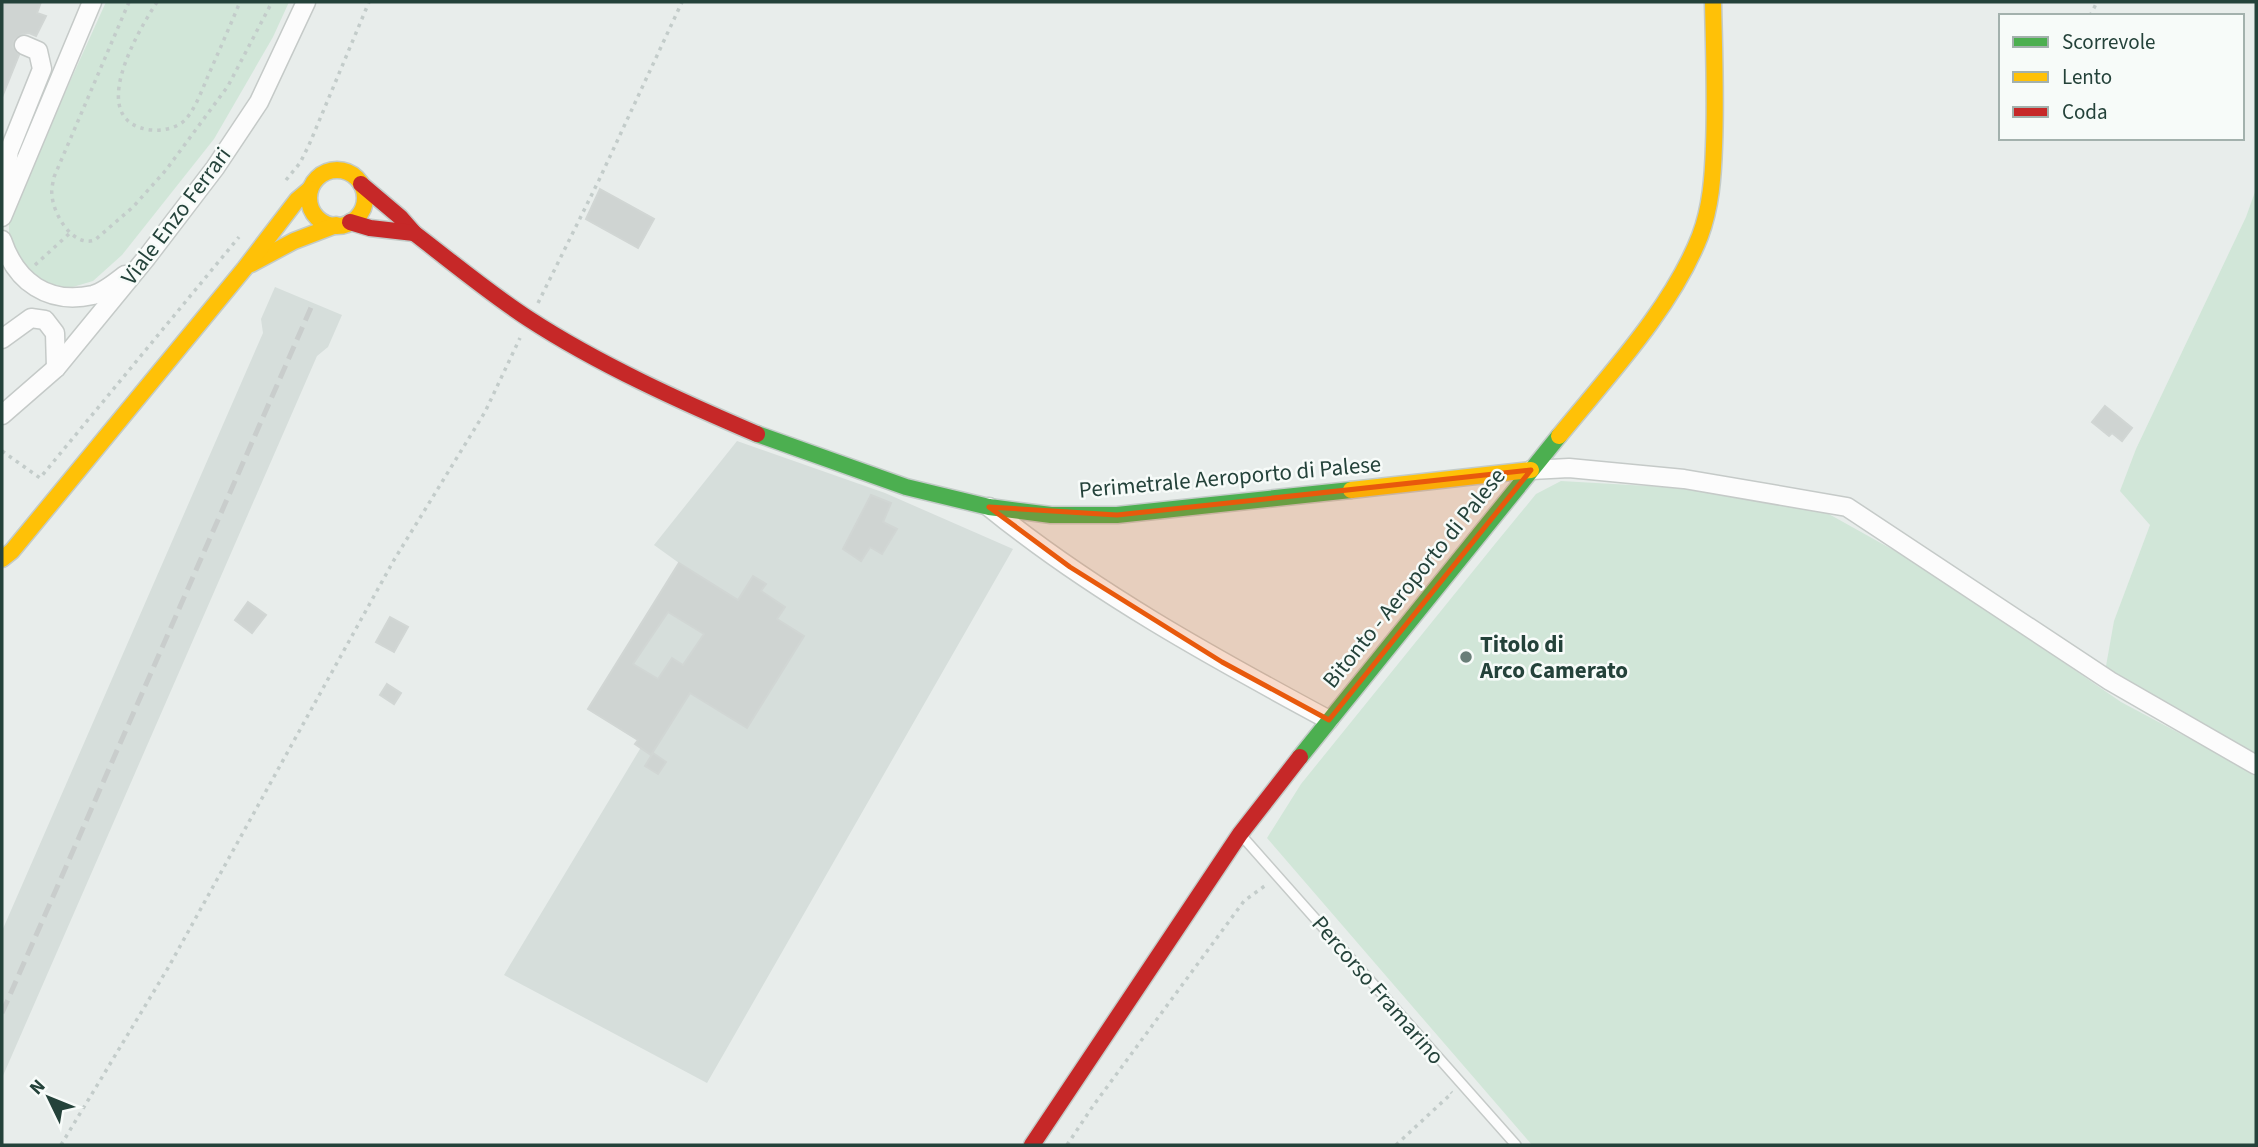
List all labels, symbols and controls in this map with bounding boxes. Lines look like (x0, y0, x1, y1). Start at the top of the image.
legend (1999, 14, 2244, 140)
text: Scorrevole (2062, 27, 2156, 57)
text: Lento (2062, 62, 2112, 92)
text: Coda (2062, 97, 2108, 127)
street label: Viale Enzo Ferrari (113, 140, 239, 292)
street label: Perimetrale Aeroporto di Palese (1078, 447, 1382, 507)
street label: Bitonto - Aeroporto di Palese (1315, 461, 1513, 695)
place label: Titolo di Arco Camerato (1479, 628, 1628, 687)
marker: Titolo di Arco Camerato (1458, 649, 1474, 665)
street label: Percorso Framarino (1304, 908, 1452, 1072)
north arrow (14, 1063, 84, 1133)
text: N (23, 1074, 52, 1101)

